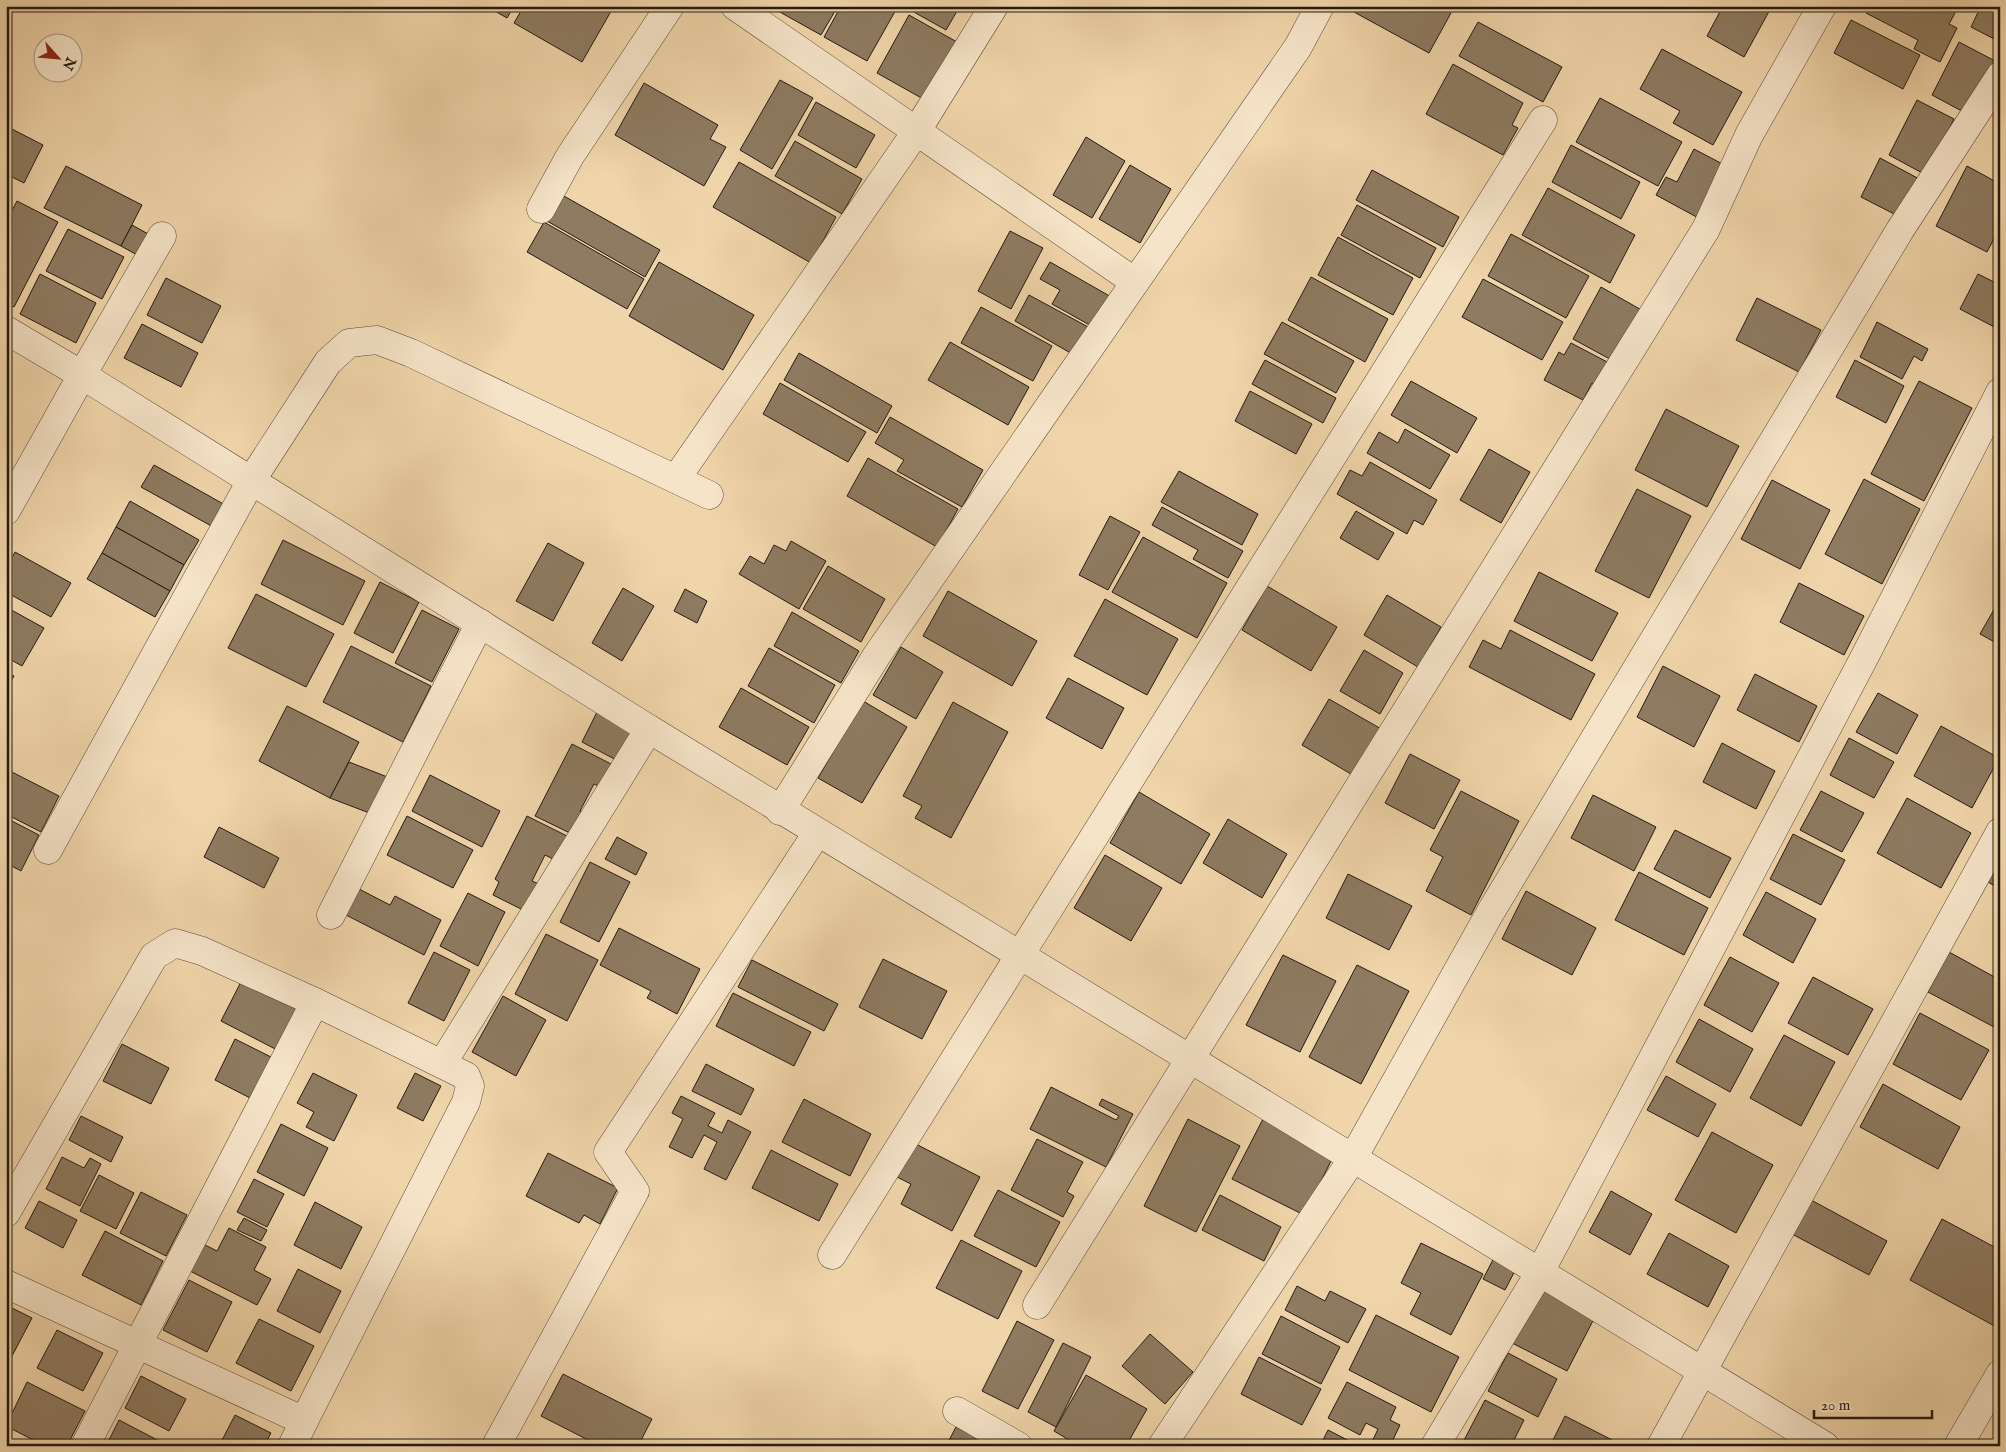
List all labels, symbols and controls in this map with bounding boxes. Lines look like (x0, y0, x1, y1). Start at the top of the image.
north arrow (32, 32, 82, 82)
text: N (58, 53, 80, 73)
scale bar (1814, 1387, 1931, 1419)
text: 20 m (1821, 1396, 1851, 1415)

